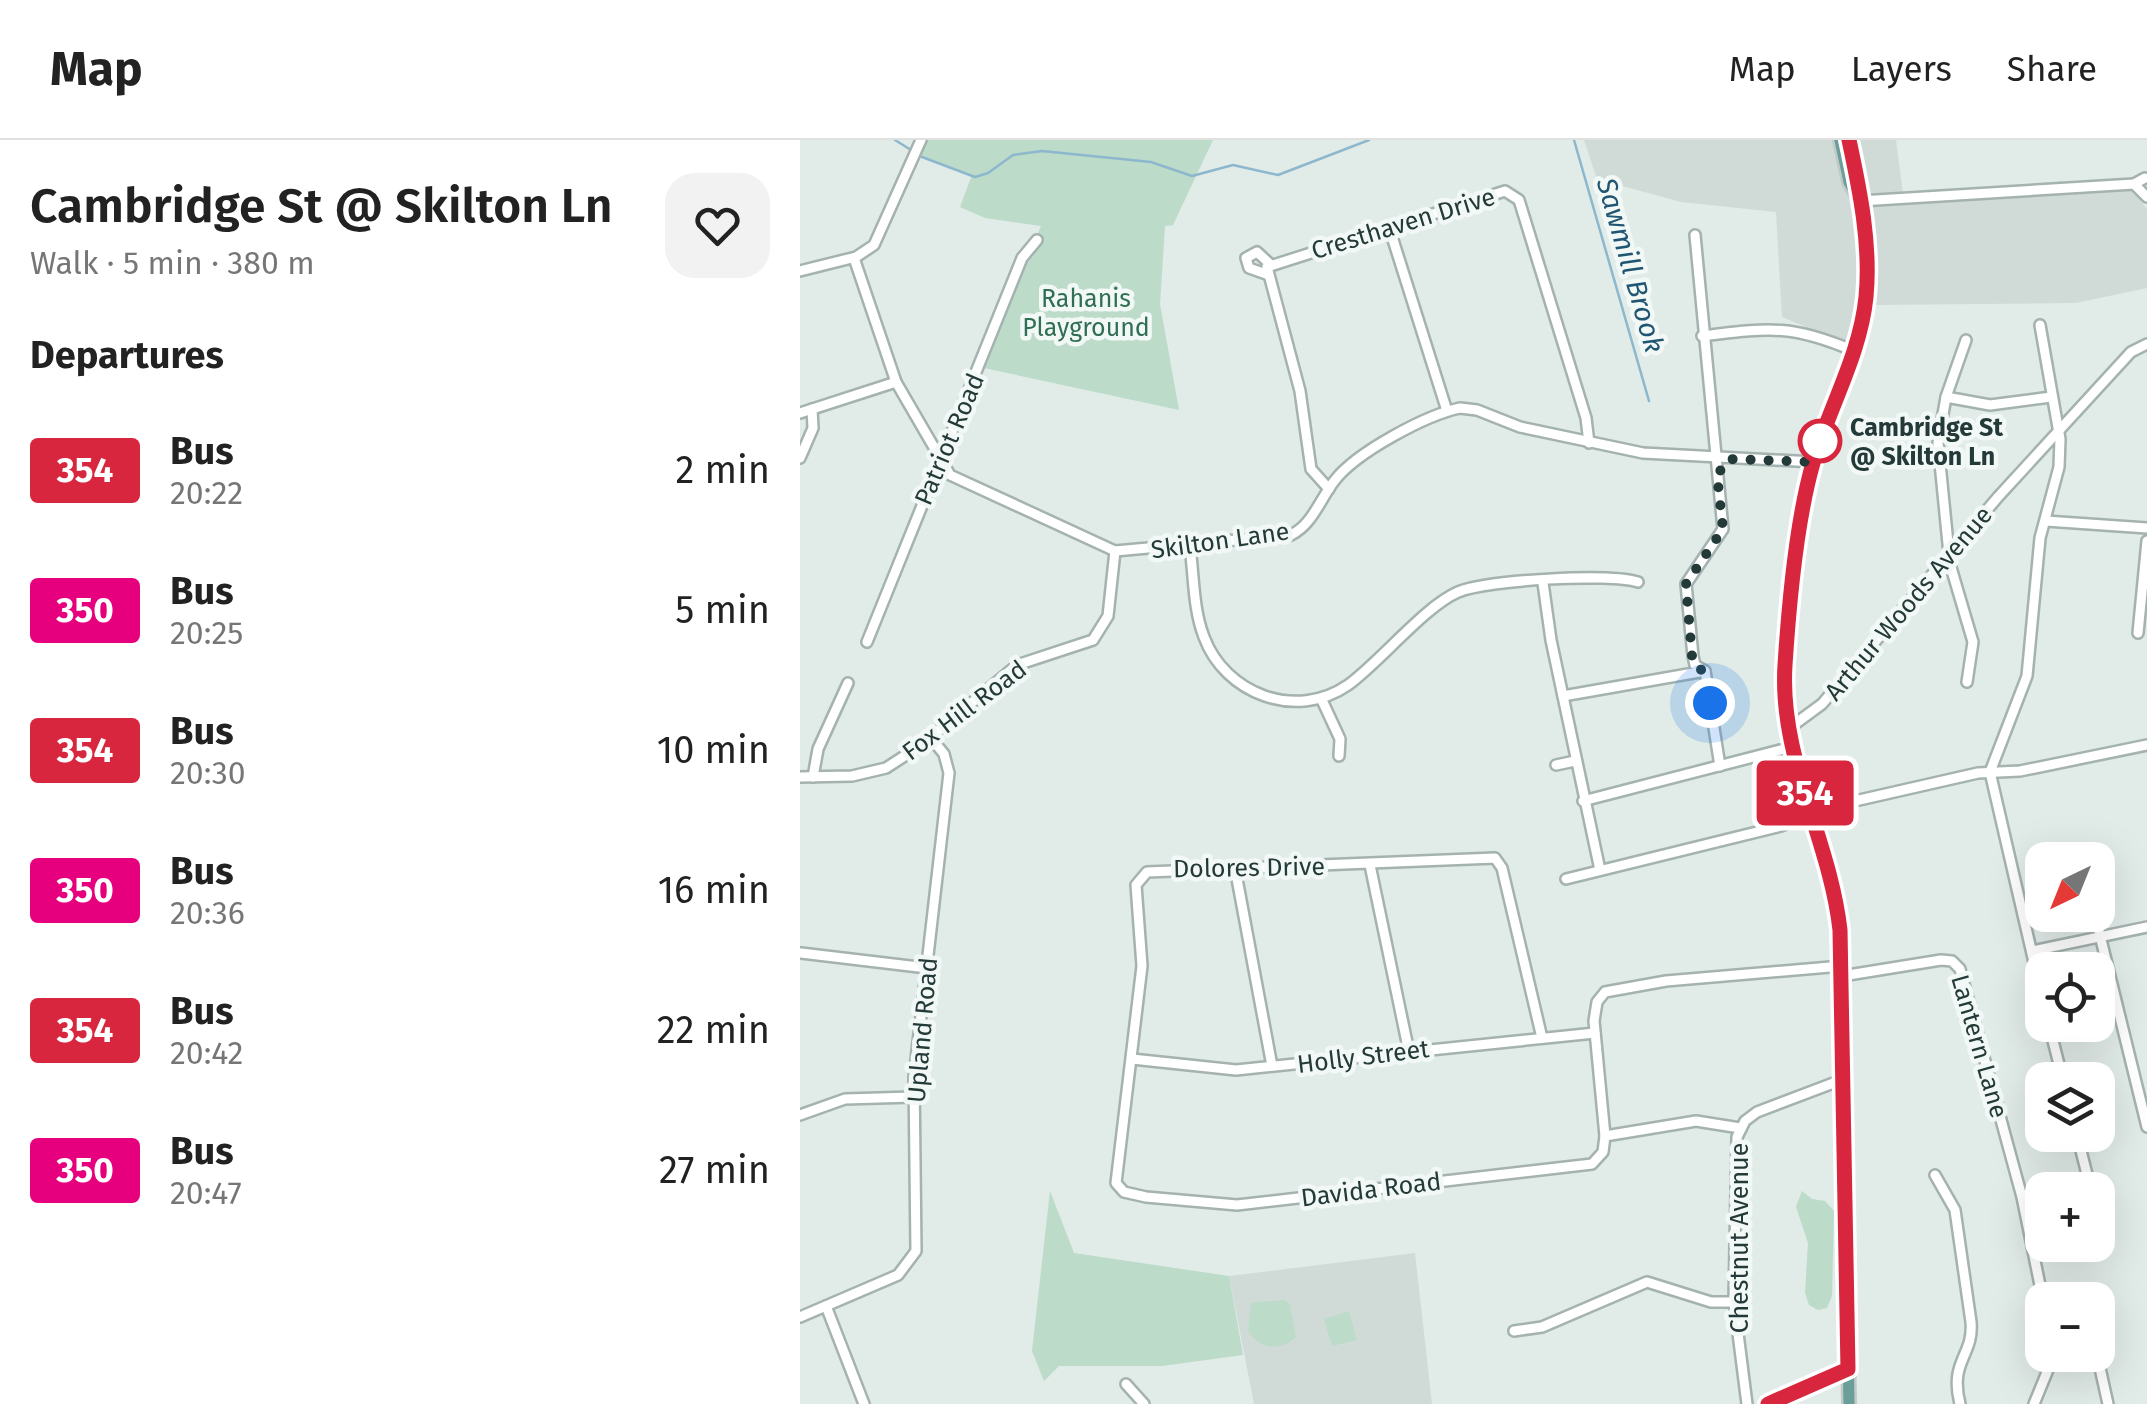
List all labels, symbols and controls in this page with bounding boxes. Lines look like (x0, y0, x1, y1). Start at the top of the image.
text: Map (50, 40, 143, 98)
text: Map (1729, 48, 1796, 90)
text: Layers (1851, 48, 1952, 90)
text: Share (2007, 48, 2097, 90)
button: heart (665, 173, 770, 278)
water label: Sawmill Brook (1590, 173, 1671, 356)
text: Cambridge St @ Skilton Ln (30, 177, 612, 235)
street label: Cresthaven Drive (1308, 182, 1499, 266)
text: Walk · 5 min · 380 m (30, 244, 315, 282)
park label: Rahanis Playground (1022, 284, 1150, 343)
text: Departures (30, 332, 224, 378)
street label: Patriot Road (909, 369, 991, 510)
place label: Cambridge St @ Skilton Ln (1850, 413, 2003, 472)
marker: Cambridge St @ Skilton Ln (1799, 420, 1841, 462)
text: Bus (170, 428, 234, 474)
text: 2 min (676, 447, 770, 493)
text: 354 (57, 449, 113, 491)
text: 20:22 (170, 474, 243, 512)
street label: Arthur Woods Avenue (1819, 500, 1999, 707)
street label: Skilton Lane (1149, 516, 1291, 566)
text: Bus (170, 568, 234, 614)
text: 5 min (675, 587, 770, 633)
text: 350 (56, 589, 114, 631)
text: 20:25 (170, 614, 243, 652)
street label: Fox Hill Road (897, 654, 1033, 767)
your location (1685, 678, 1735, 728)
text: Bus (170, 708, 234, 754)
text: 10 min (657, 727, 770, 773)
text: 354 (57, 729, 113, 771)
text: 20:30 (170, 754, 246, 792)
line badge: 354 (1748, 760, 1862, 826)
text: 354 (1777, 772, 1833, 814)
north arrow (2025, 842, 2115, 932)
map controls (2025, 842, 2115, 1372)
text: Bus (170, 848, 234, 894)
street label: Dolores Drive (1173, 852, 1325, 884)
text: 16 min (658, 867, 770, 913)
text: 350 (56, 869, 114, 911)
text: 20:36 (170, 894, 245, 932)
button: locate (2025, 952, 2115, 1042)
street label: Upland Road (902, 956, 944, 1104)
street label: Lantern Lane (1944, 971, 2014, 1121)
text: Bus (170, 988, 234, 1034)
text: 22 min (657, 1007, 770, 1053)
text: 354 (57, 1009, 113, 1051)
text: 20:42 (170, 1034, 243, 1072)
street label: Holly Street (1295, 1034, 1432, 1080)
button: layers (2025, 1062, 2115, 1152)
text: Bus (170, 1128, 234, 1174)
street label: Chestnut Avenue (1725, 1143, 1755, 1333)
text: 27 min (659, 1147, 770, 1193)
text: 350 (56, 1149, 114, 1191)
street label: Davida Road (1299, 1166, 1443, 1213)
button: + (2025, 1172, 2115, 1262)
text: 20:47 (170, 1174, 242, 1212)
button: − (2025, 1282, 2115, 1372)

